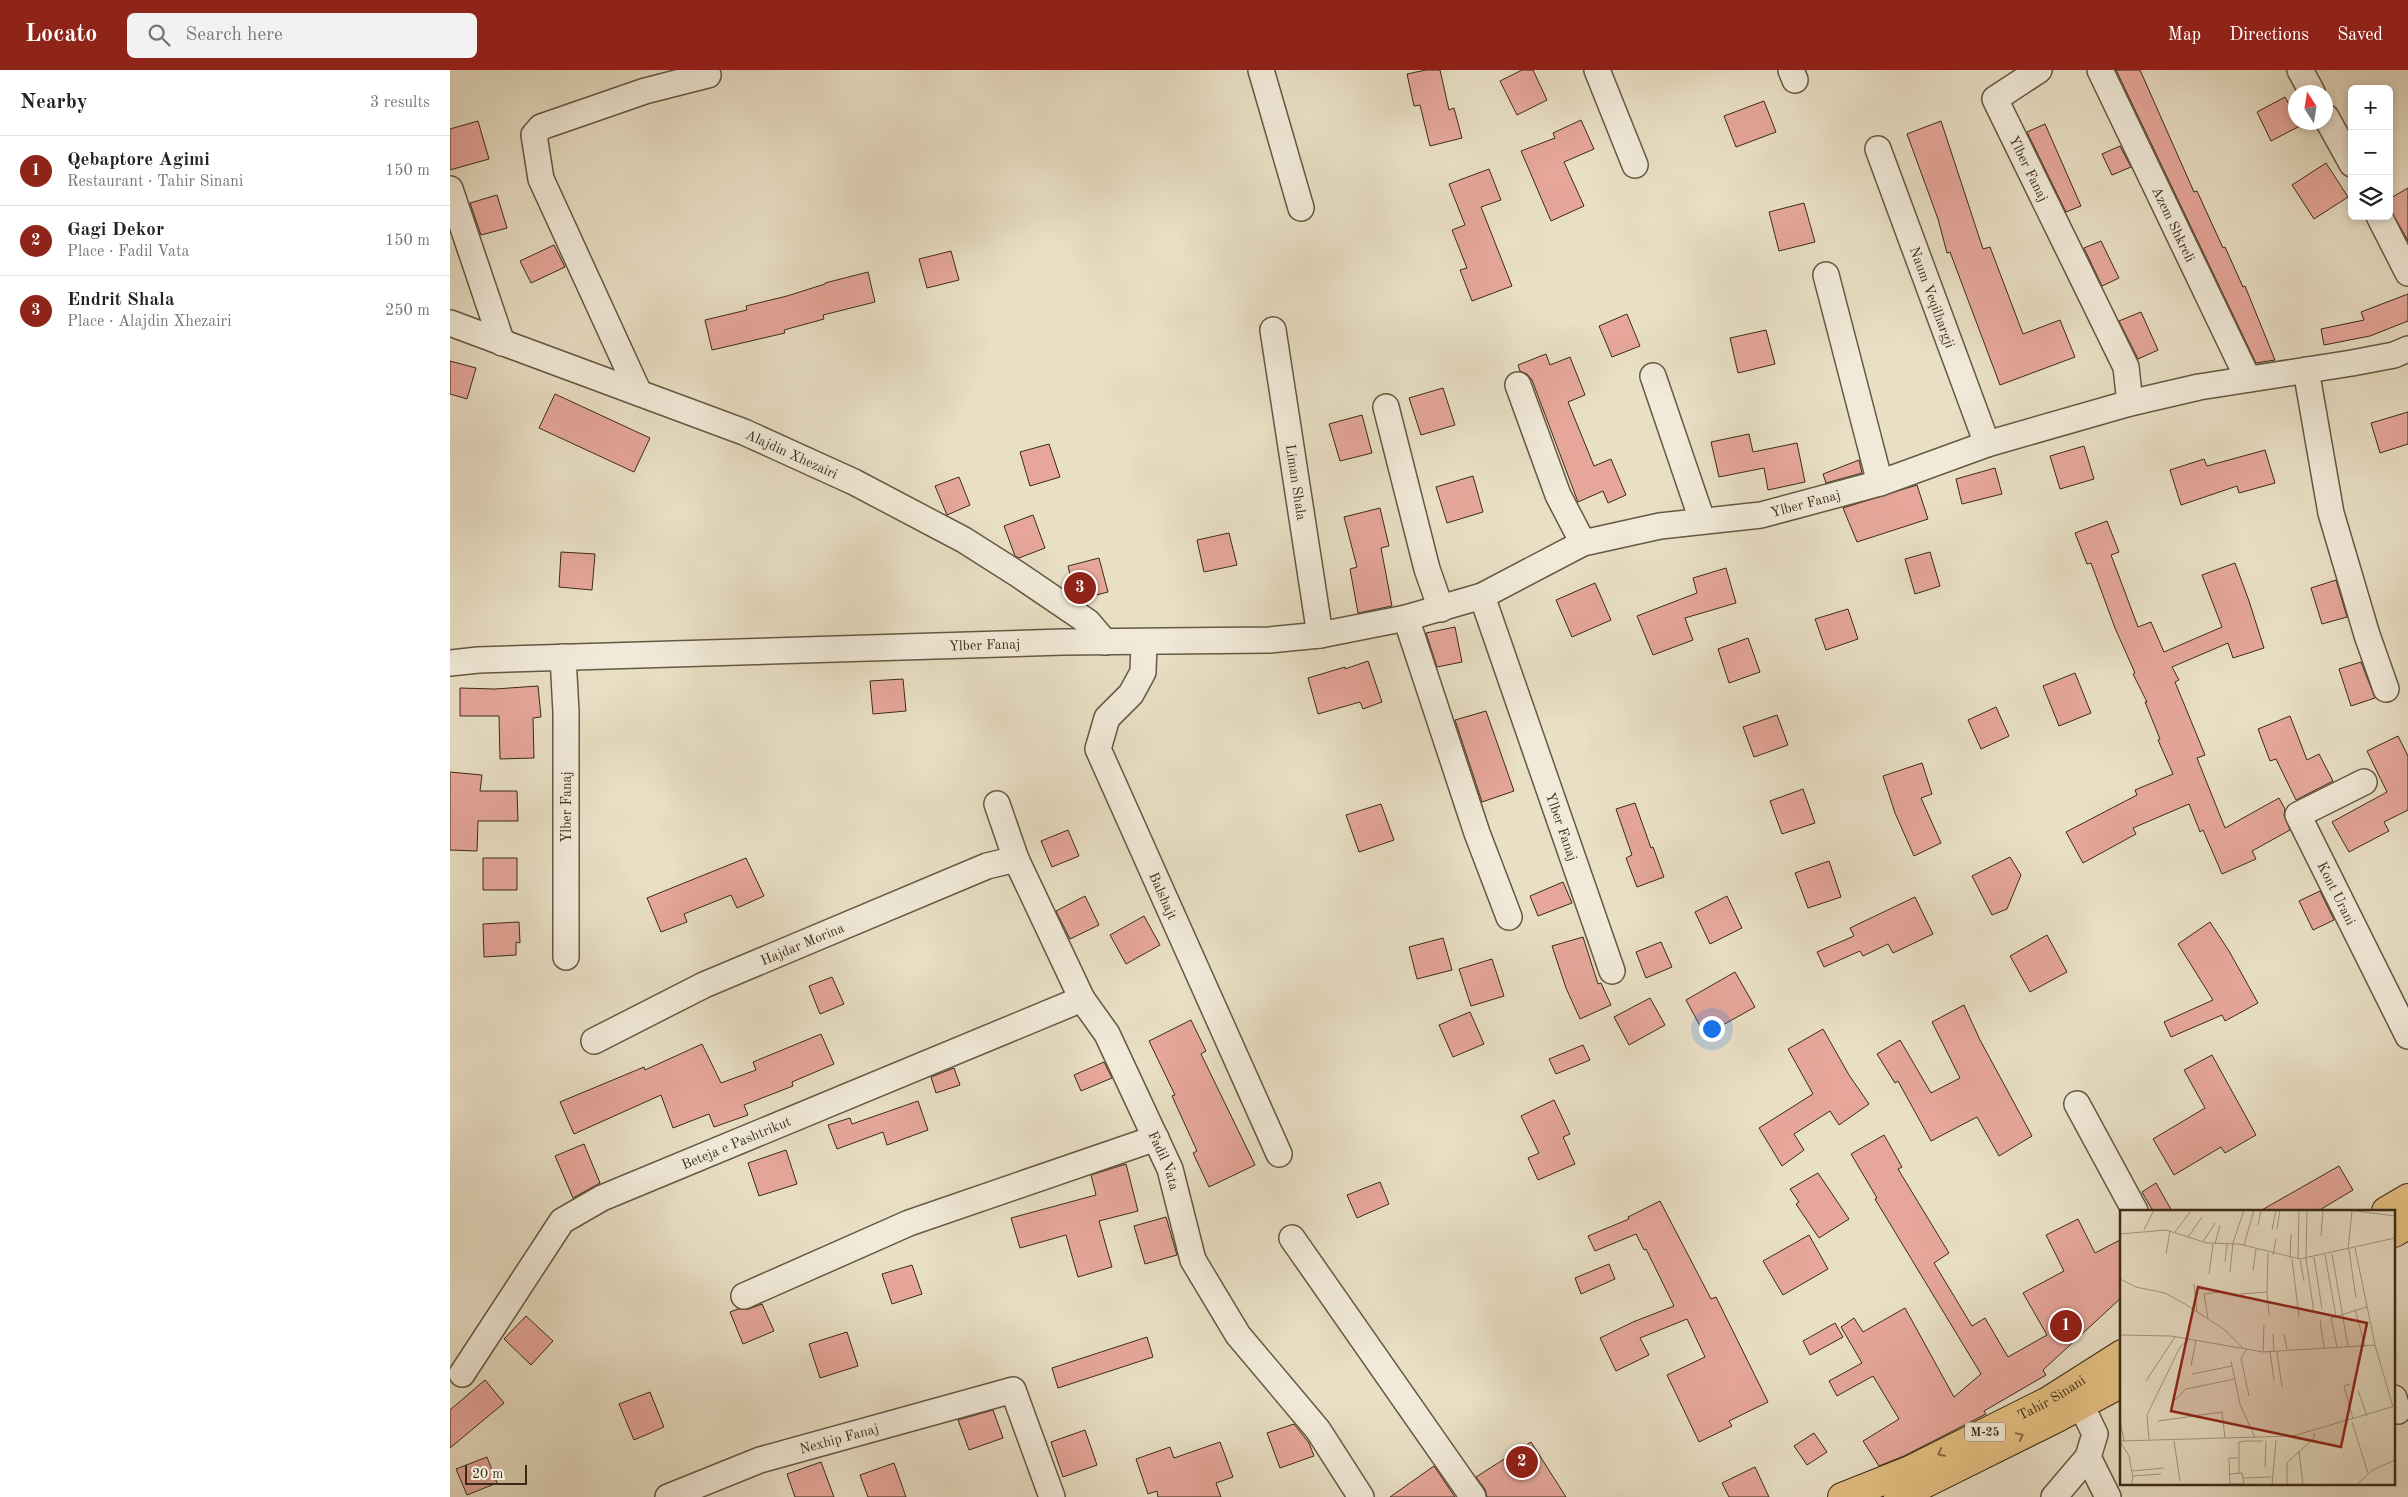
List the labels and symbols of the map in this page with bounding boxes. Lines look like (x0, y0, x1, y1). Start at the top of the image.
north arrow (2288, 85, 2333, 130)
street label: Ylber Fanaj (2006, 134, 2050, 204)
street label: Azem Shkreli (2149, 185, 2197, 265)
street label: Naum Veqilhargji (1907, 245, 1957, 350)
street label: Alajdin Xhezairi (743, 428, 840, 482)
street label: Liman Shala (1283, 443, 1308, 521)
street label: Ylber Fanaj (1769, 488, 1842, 520)
pin: 3 (1064, 569, 1096, 607)
street label: Ylber Fanaj (949, 637, 1021, 654)
street label: Ylber Fanaj (560, 771, 574, 843)
street label: Ylber Fanaj (1543, 791, 1579, 863)
street label: Kont Urani (2314, 860, 2358, 928)
street label: Balshajt (1146, 870, 1179, 922)
street label: Hajdar Morina (759, 921, 846, 968)
your location (1699, 1016, 1725, 1042)
street label: Beteja e Pashtrikut (680, 1114, 793, 1172)
street label: Fadil Vata (1145, 1129, 1181, 1192)
inset map (2120, 1210, 2396, 1484)
pin: 1 (2050, 1307, 2082, 1345)
street label: Tahir Sinani (2016, 1373, 2088, 1423)
street label: Nexhip Fanaj (798, 1422, 880, 1457)
road number: M-25 (1965, 1422, 2005, 1441)
one-way arrow (2015, 1432, 2024, 1443)
pin: 2 (1506, 1443, 1538, 1481)
one-way arrow (1938, 1447, 1947, 1457)
scale bar (465, 1462, 528, 1485)

